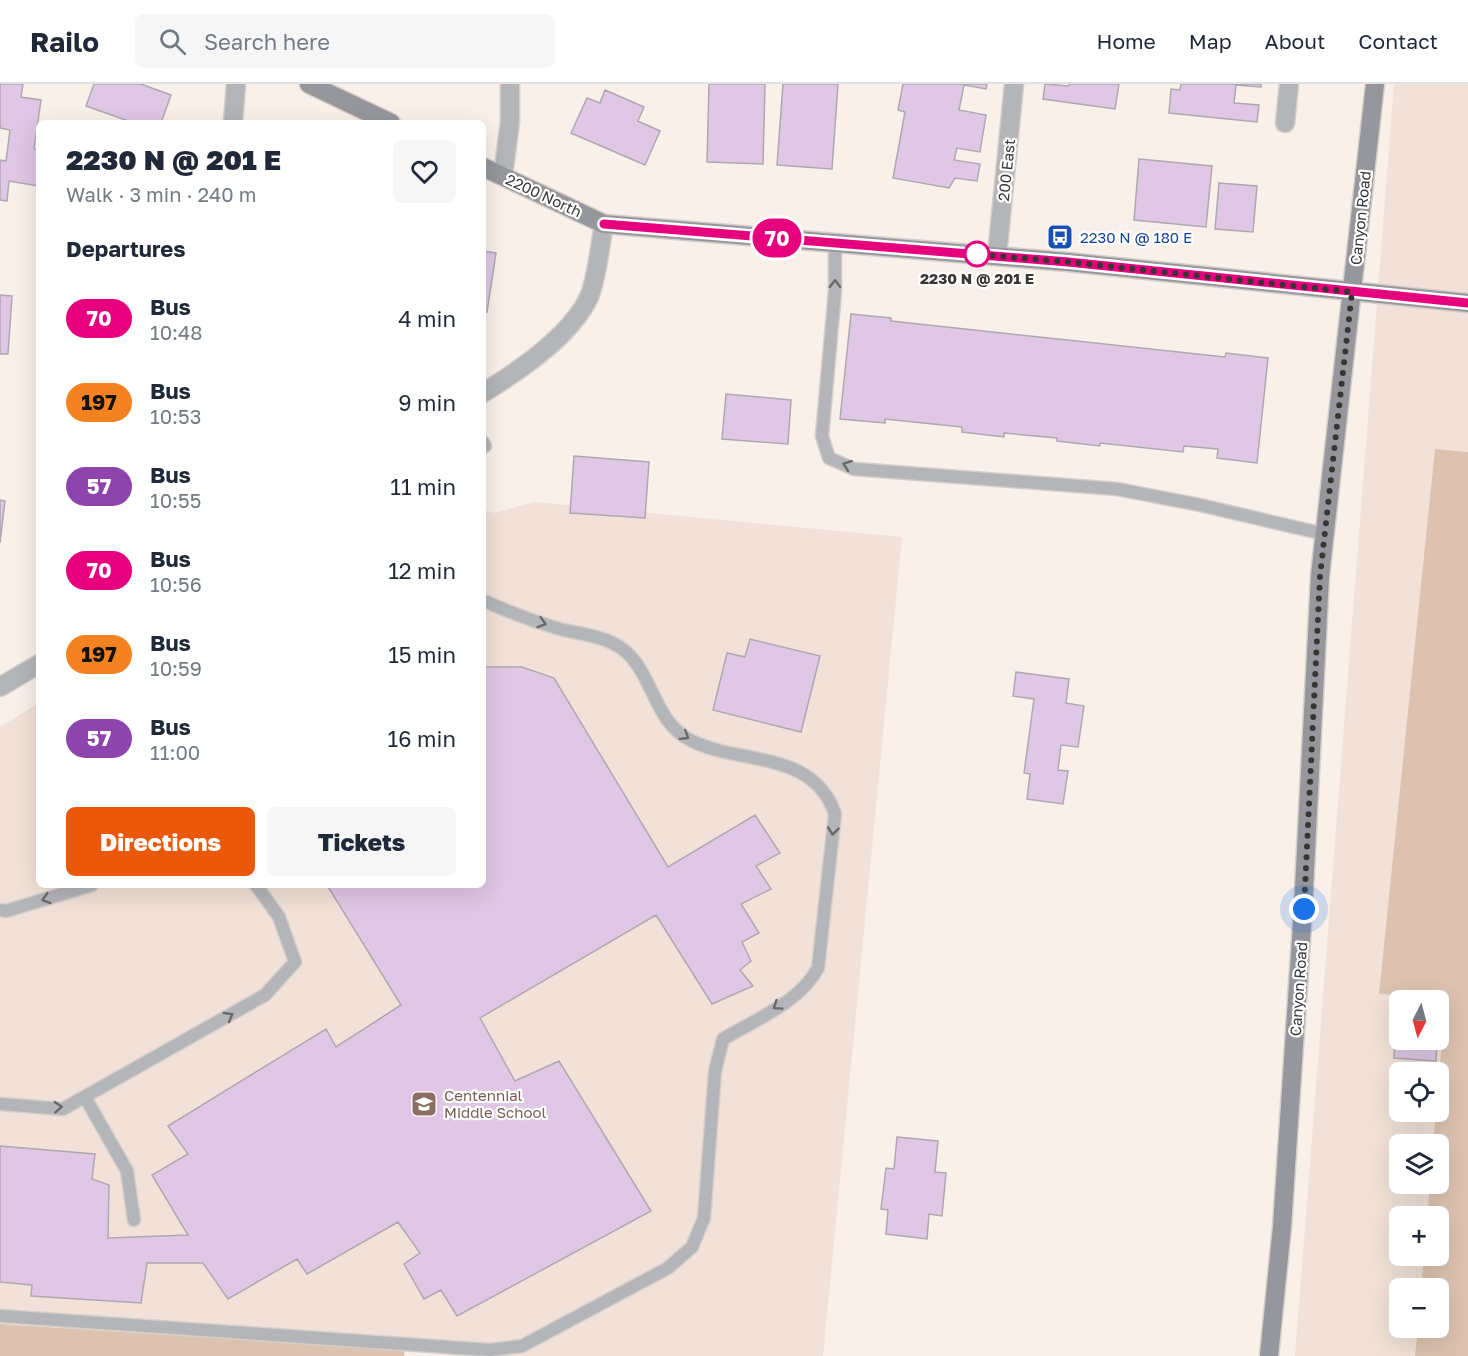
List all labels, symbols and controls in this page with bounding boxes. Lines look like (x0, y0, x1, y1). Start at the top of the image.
search box (135, 14, 555, 68)
text: Railo (30, 25, 99, 58)
icon: search (156, 25, 189, 58)
text: Search here (204, 28, 330, 55)
text: Home (1096, 28, 1156, 54)
text: Map (1189, 28, 1232, 54)
text: About (1265, 28, 1325, 54)
text: Contact (1358, 28, 1438, 54)
street label: 200 East (994, 138, 1018, 202)
button: heart (393, 140, 456, 203)
text: 2230 N @ 201 E (66, 143, 281, 176)
street label: 2200 North (503, 170, 585, 220)
street label: Canyon Road (1346, 170, 1374, 266)
text: Walk · 3 min · 240 m (66, 182, 256, 206)
line badge: 70 (750, 218, 804, 258)
bus stop icon: 2230 N @ 180 E (1045, 222, 1075, 252)
text: 70 (764, 225, 790, 251)
place label: 2230 N @ 180 E (1080, 228, 1192, 246)
text: Departures (66, 235, 185, 262)
marker: 2230 N @ 201 E (964, 241, 990, 267)
place label: 2230 N @ 201 E (920, 269, 1034, 287)
one-way arrow (829, 280, 841, 289)
text: Bus (150, 293, 191, 320)
text: 70 (86, 305, 112, 331)
text: 4 min (398, 305, 456, 332)
text: 10:48 (150, 320, 203, 344)
text: Bus (150, 377, 191, 404)
text: 197 (81, 389, 117, 415)
text: 9 min (398, 389, 456, 416)
text: 10:53 (150, 404, 201, 428)
one-way arrow (842, 460, 853, 473)
text: Bus (150, 461, 191, 488)
text: 57 (87, 473, 111, 499)
text: 11 min (390, 473, 456, 500)
text: 10:55 (150, 488, 201, 512)
text: Bus (150, 545, 191, 572)
text: 70 (86, 557, 112, 583)
text: 12 min (388, 557, 456, 584)
text: 10:56 (150, 572, 202, 596)
one-way arrow (536, 616, 546, 628)
text: Bus (150, 629, 191, 656)
text: 197 (81, 641, 117, 667)
text: 15 min (388, 641, 456, 668)
text: 10:59 (150, 656, 202, 680)
text: Bus (150, 713, 191, 740)
text: 57 (87, 725, 111, 751)
text: 16 min (388, 725, 456, 752)
one-way arrow (679, 729, 689, 741)
text: 11:00 (150, 740, 200, 764)
button: Directions (66, 807, 255, 876)
button: Tickets (267, 807, 456, 876)
one-way arrow (827, 826, 839, 835)
one-way arrow (41, 892, 52, 904)
your location (1289, 894, 1319, 924)
street label: Canyon Road (1286, 941, 1310, 1037)
north arrow (1389, 990, 1449, 1050)
map controls (1389, 990, 1449, 1338)
one-way arrow (773, 999, 784, 1010)
one-way arrow (223, 1012, 233, 1023)
button: locate (1389, 1062, 1449, 1122)
place label: Centennial Middle School (444, 1086, 546, 1121)
school or university icon: Centennial Middle School (409, 1089, 439, 1119)
one-way arrow (54, 1101, 63, 1114)
button: layers (1389, 1134, 1449, 1194)
button: + (1389, 1206, 1449, 1266)
button: − (1389, 1278, 1449, 1338)

